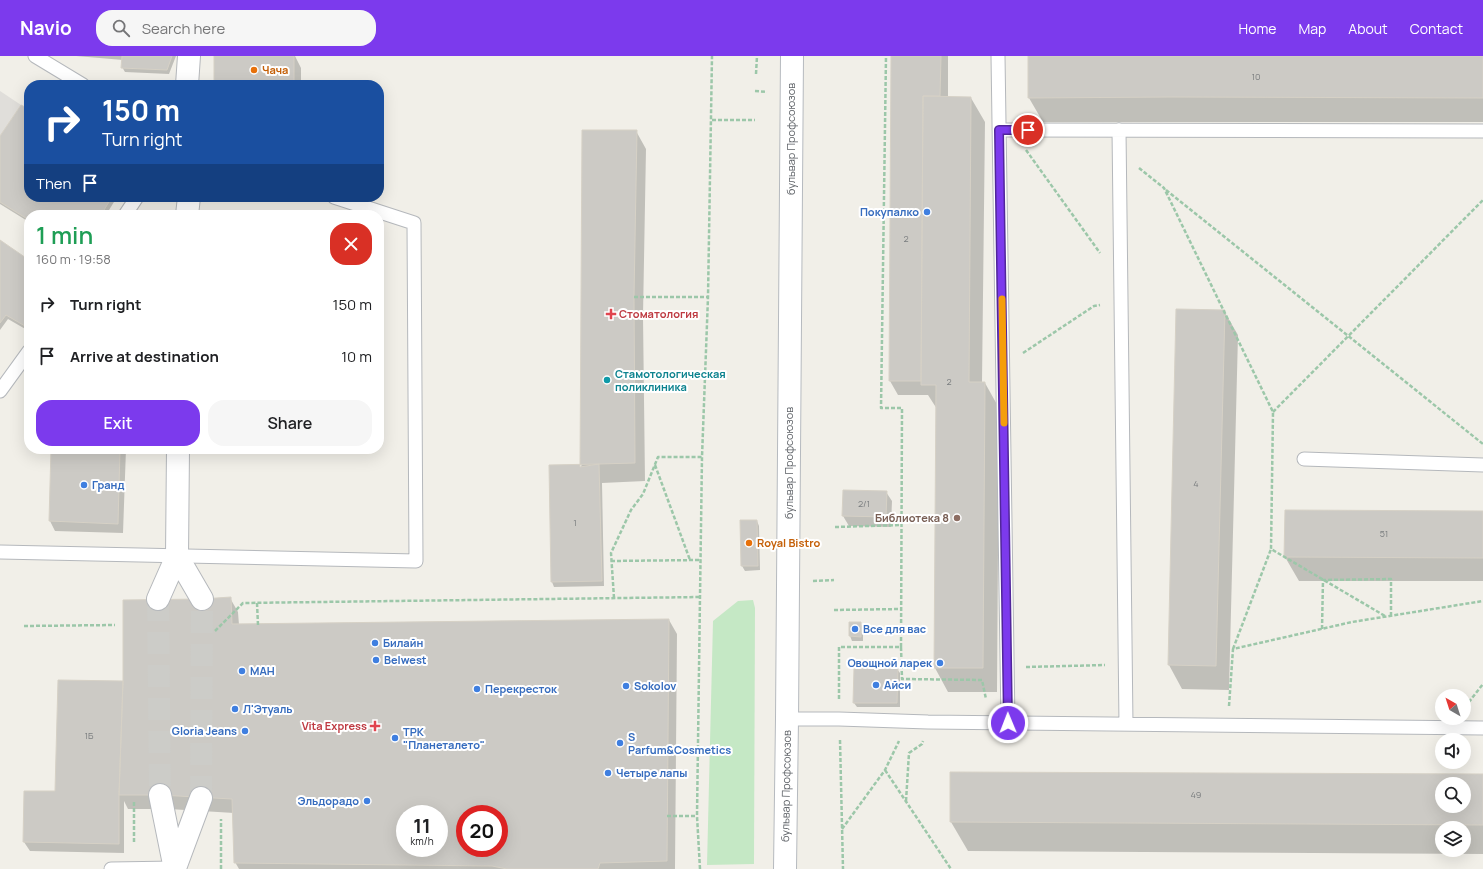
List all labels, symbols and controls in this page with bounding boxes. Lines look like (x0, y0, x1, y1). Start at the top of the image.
search box (96, 10, 376, 46)
text: Navio (20, 15, 72, 41)
icon: search (110, 17, 132, 39)
text: Search here (142, 18, 225, 39)
text: Home (1239, 19, 1276, 38)
text: Map (1298, 19, 1326, 38)
text: About (1348, 19, 1388, 38)
text: Contact (1410, 19, 1463, 38)
place label: Чача (262, 62, 288, 77)
marker: Чача (249, 65, 259, 75)
house number: 10 (1252, 70, 1261, 83)
street label: бульвар Профсоюзов (783, 83, 798, 195)
text: 150 m (102, 91, 180, 129)
icon: right (36, 96, 88, 148)
pin (1011, 113, 1045, 147)
icon: arrive (1017, 119, 1039, 141)
text: Turn right (102, 127, 183, 151)
icon: arrive (79, 172, 101, 194)
text: Then (36, 173, 71, 194)
place label: Покупалко (860, 204, 919, 219)
marker: Покупалко (922, 207, 932, 217)
text: 1 min (36, 218, 93, 251)
button: close (330, 223, 372, 265)
house number: 2 (903, 232, 909, 245)
text: 160 m · 19:58 (36, 250, 111, 268)
icon: right (36, 293, 58, 315)
text: Turn right (70, 294, 141, 315)
text: 150 m (333, 294, 372, 315)
place label: Стоматология (619, 306, 698, 321)
marker: Стоматология (606, 309, 616, 319)
icon: arrive (36, 345, 58, 367)
text: Arrive at destination (70, 346, 219, 367)
text: 10 m (341, 346, 372, 367)
place label: Стамотологическая поликлиника (615, 366, 726, 394)
marker: Стамотологическая поликлиника (602, 375, 612, 385)
house number: 2 (946, 375, 952, 388)
button: Exit (36, 400, 200, 446)
button: Share (208, 400, 372, 446)
street label: бульвар Профсоюзов (781, 407, 796, 519)
place label: Гранд (92, 477, 124, 492)
house number: 4 (1193, 477, 1199, 490)
marker: Гранд (79, 480, 89, 490)
house number: 2/1 (858, 497, 870, 510)
place label: Библиотека 8 (875, 510, 949, 525)
marker: Библиотека 8 (952, 513, 962, 523)
house number: 1 (573, 516, 577, 529)
house number: 51 (1380, 527, 1388, 540)
place label: Royal Bistro (757, 535, 820, 550)
marker: Royal Bistro (744, 538, 754, 548)
place label: Все для вас (863, 621, 926, 636)
marker: Все для вас (850, 624, 860, 634)
place label: Билайн (383, 635, 423, 650)
marker: Билайн (370, 638, 380, 648)
place label: Belwest (384, 652, 427, 667)
marker: Belwest (371, 655, 381, 665)
place label: Овощной ларек (847, 655, 933, 670)
marker: Овощной ларек (935, 658, 945, 668)
place label: МАН (250, 663, 275, 678)
marker: МАН (237, 666, 247, 676)
place label: Айси (884, 677, 911, 692)
place label: Sokolov (634, 678, 676, 693)
marker: Айси (871, 680, 881, 690)
place label: Перекресток (485, 681, 558, 696)
marker: Sokolov (621, 681, 631, 691)
marker: Перекресток (472, 684, 482, 694)
north arrow (1435, 689, 1471, 725)
map controls (1435, 689, 1471, 857)
place label: Л'Этуаль (243, 701, 293, 716)
position arrow (987, 702, 1029, 744)
marker: Л'Этуаль (230, 704, 240, 714)
place label: Vita Express (302, 718, 367, 733)
marker: Vita Express (370, 721, 380, 731)
place label: Gloria Jeans (172, 723, 237, 738)
place label: ТРК "Планеталето" (403, 724, 485, 752)
marker: Gloria Jeans (240, 726, 250, 736)
house number: 1Б (85, 729, 94, 742)
place label: S Parfum&Cosmetics (628, 729, 731, 757)
street label: бульвар Профсоюзов (777, 730, 794, 842)
marker: ТРК "Планеталето" (390, 733, 400, 743)
button: sound (1435, 733, 1471, 769)
marker: S Parfum&Cosmetics (615, 738, 625, 748)
place label: Четыре лапы (616, 765, 687, 780)
marker: Четыре лапы (603, 768, 613, 778)
button: search (1435, 777, 1471, 813)
house number: 49 (1191, 788, 1201, 801)
place label: Эльдорадо (298, 793, 359, 808)
marker: Эльдорадо (362, 796, 372, 806)
speed limit sign: 20 (456, 805, 508, 857)
text: 11 (413, 812, 431, 839)
button: layers (1435, 821, 1471, 857)
text: km/h (410, 834, 434, 848)

